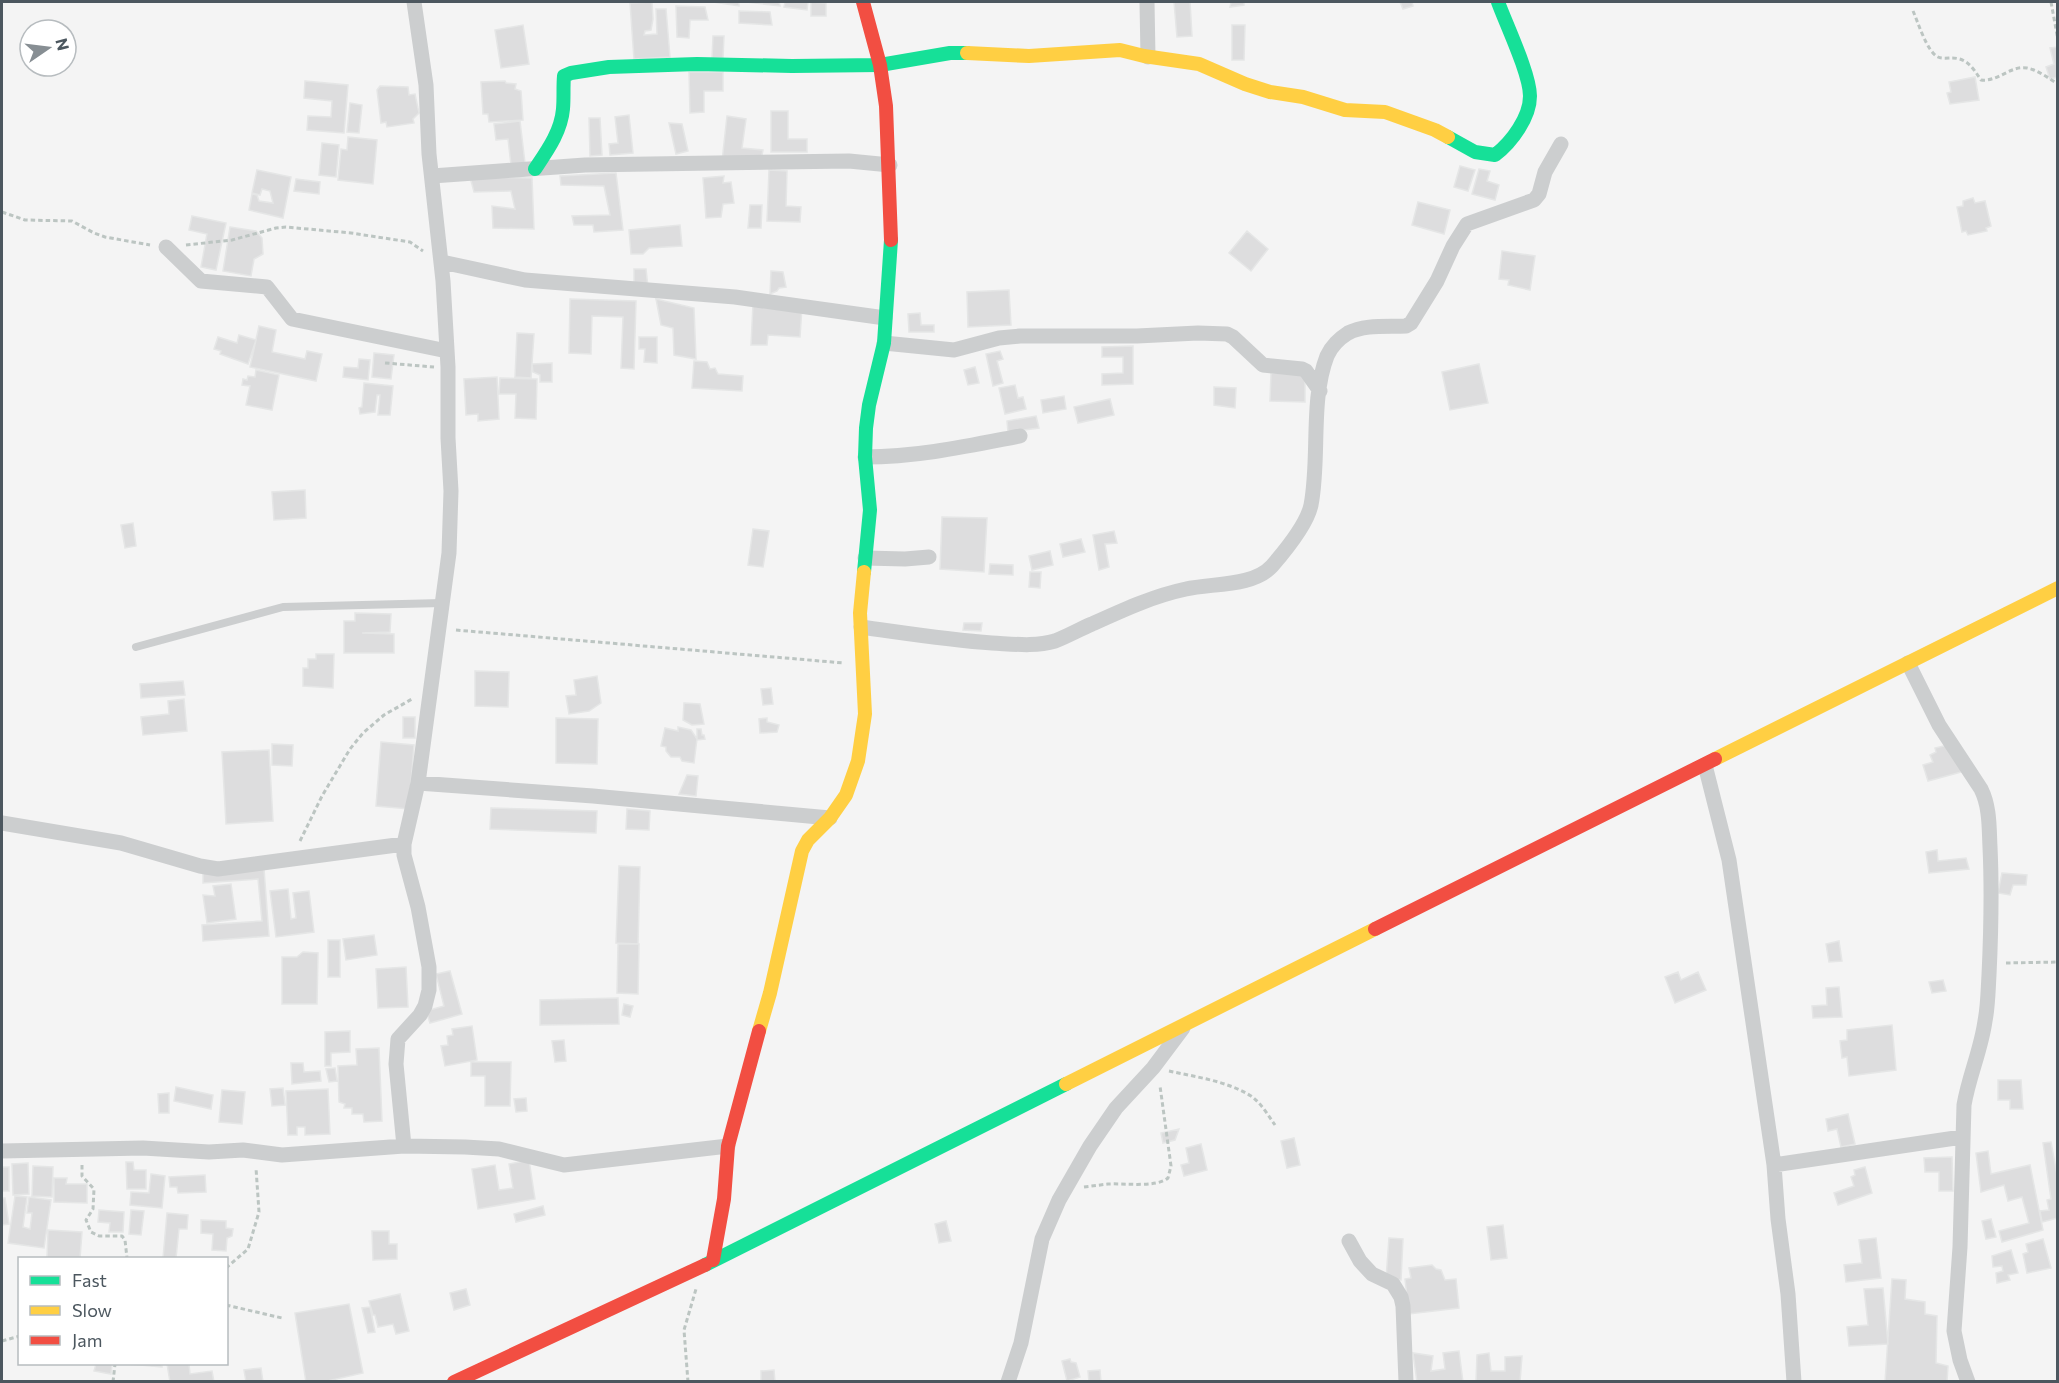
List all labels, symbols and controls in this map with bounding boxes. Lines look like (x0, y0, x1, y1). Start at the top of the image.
north arrow (18, 18, 78, 78)
text: N (52, 36, 74, 52)
legend (18, 1257, 228, 1365)
text: Fast (72, 1269, 107, 1291)
text: Slow (72, 1299, 112, 1321)
text: Jam (72, 1329, 102, 1351)

